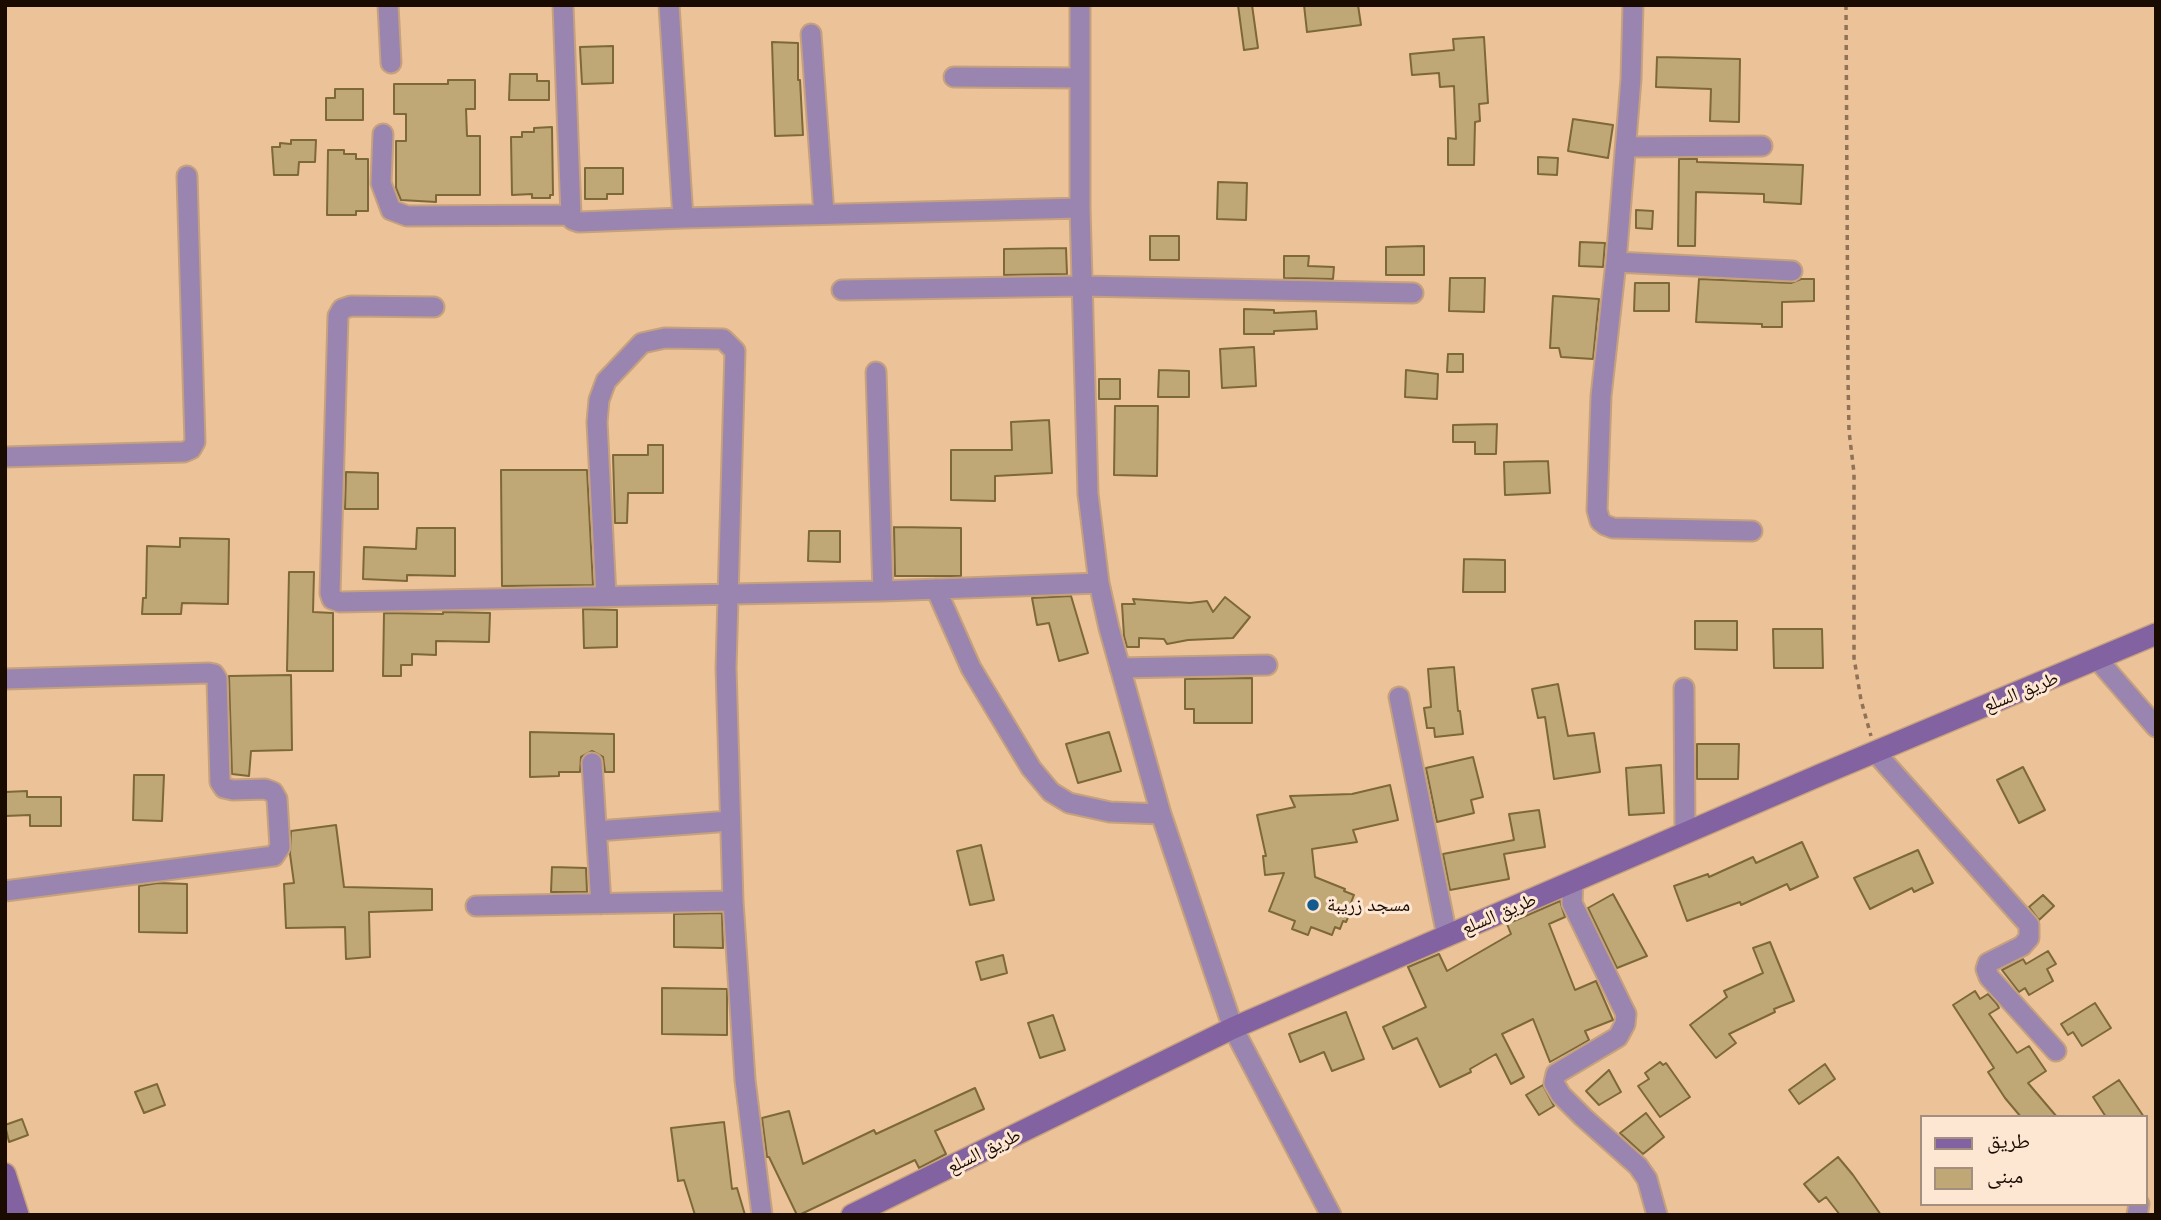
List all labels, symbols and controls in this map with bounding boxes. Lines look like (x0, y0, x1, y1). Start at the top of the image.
street label: طريق السلع (1980, 667, 2062, 717)
street label: طريق السلع (1458, 888, 1540, 940)
place label: مسجد زريبة (1327, 894, 1410, 916)
marker: مسجد زريبة (1305, 897, 1321, 913)
legend (1920, 1115, 2147, 1206)
street label: طريق السلع (944, 1123, 1024, 1179)
text: طريق (1987, 1127, 2030, 1153)
text: مبنى (1987, 1162, 2023, 1188)

